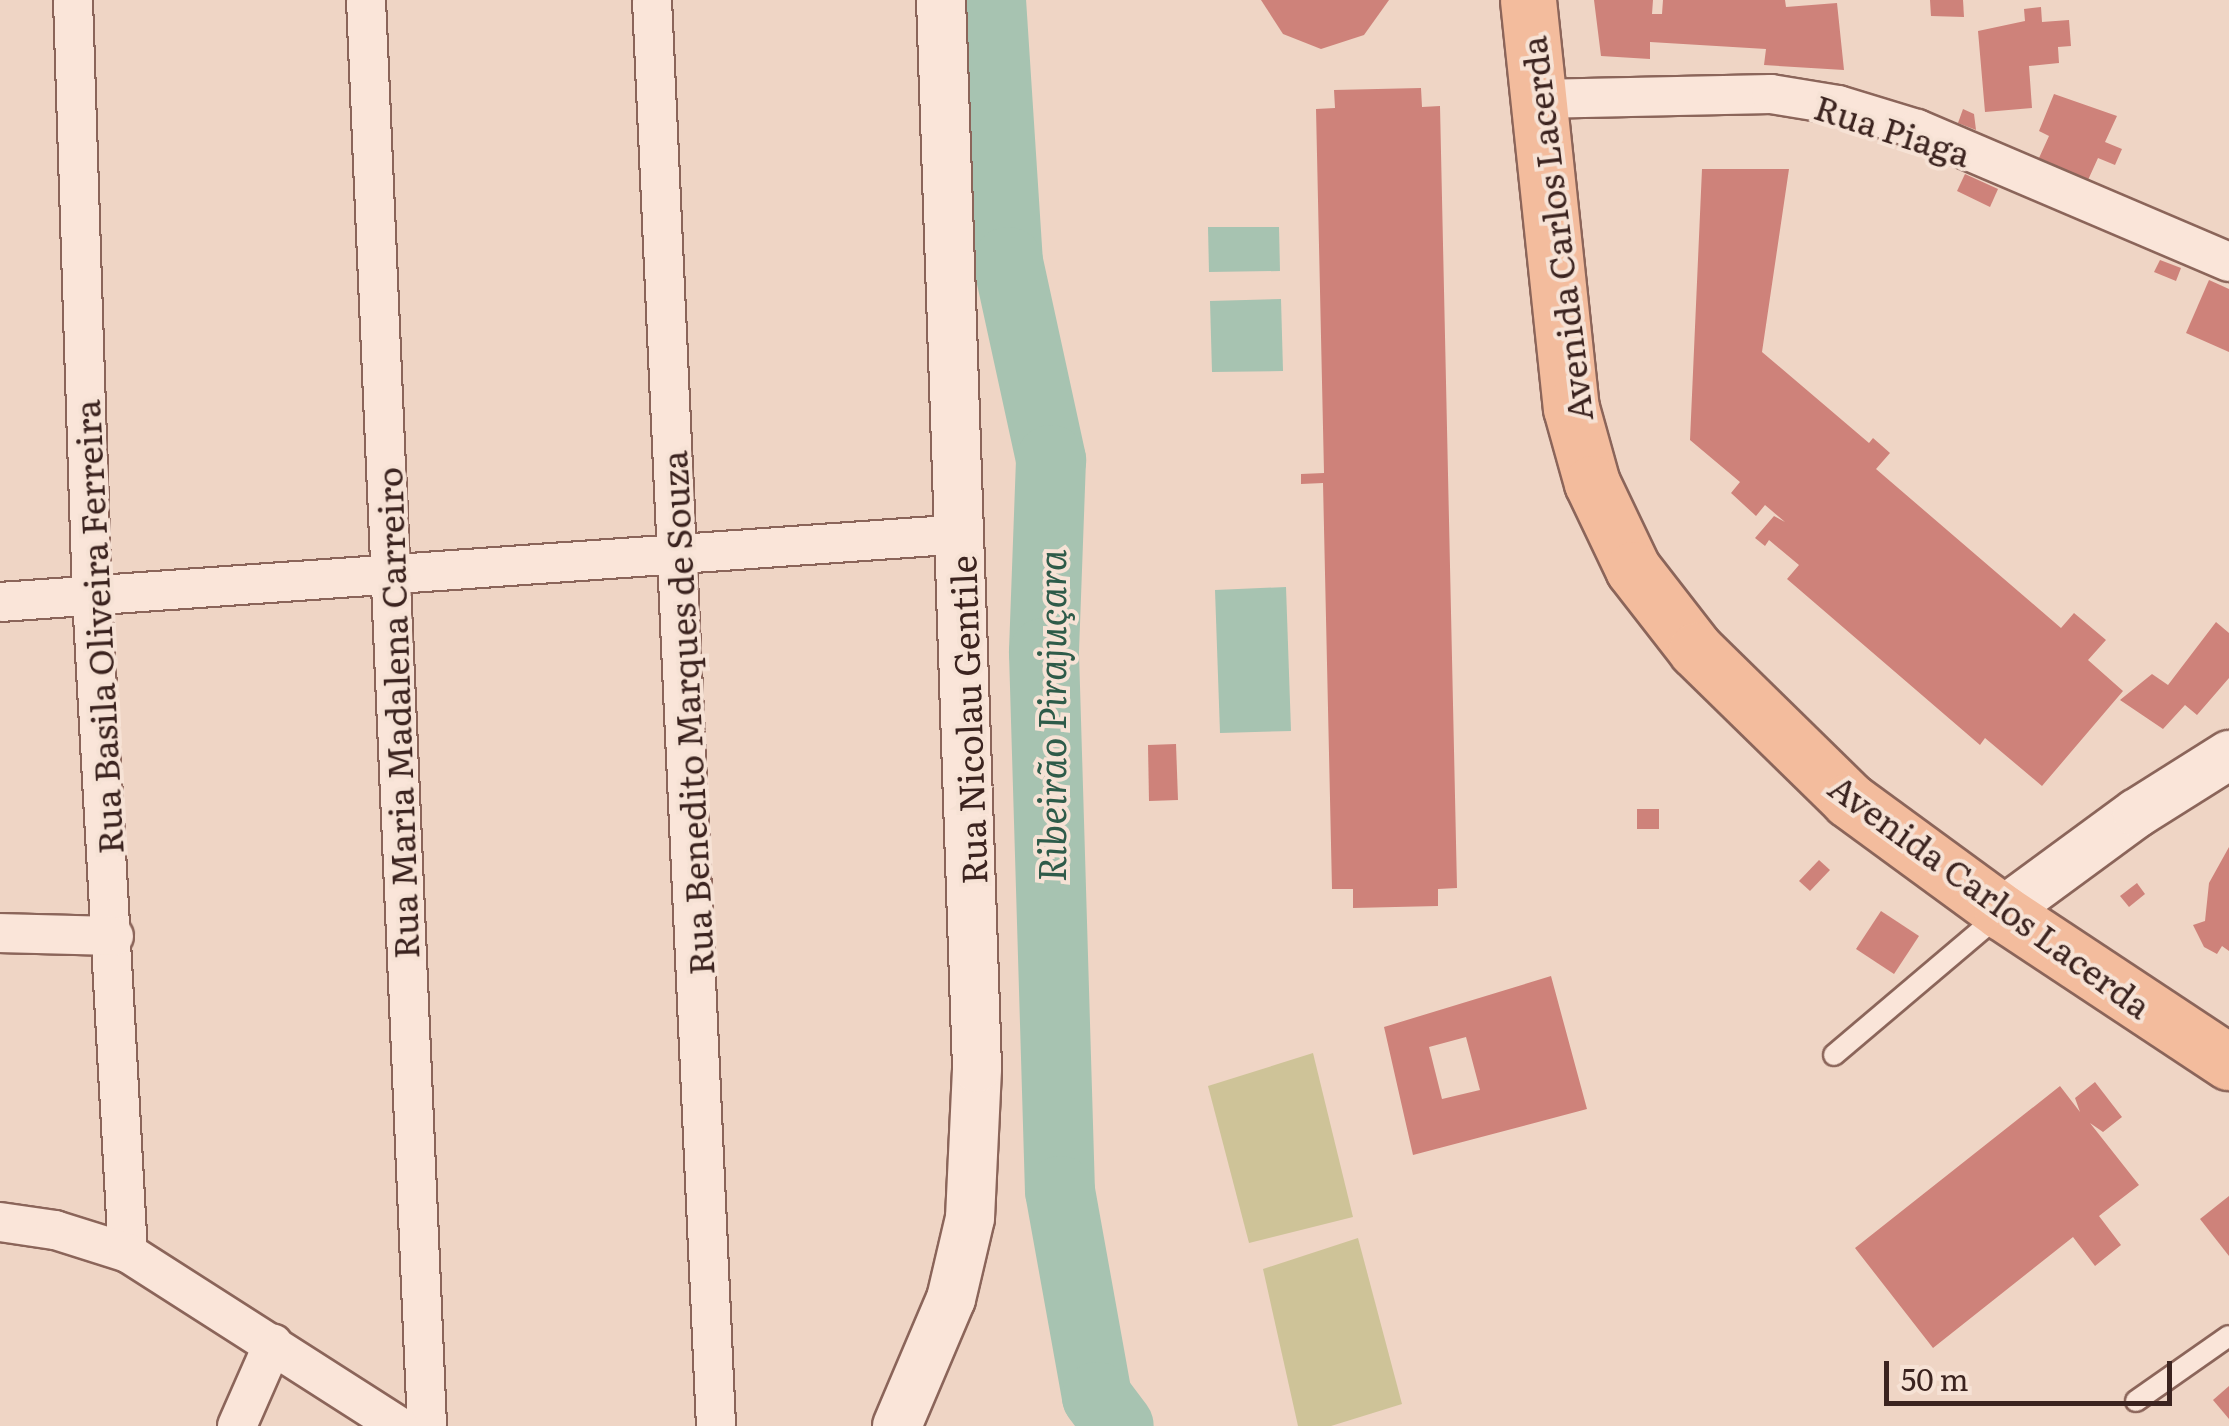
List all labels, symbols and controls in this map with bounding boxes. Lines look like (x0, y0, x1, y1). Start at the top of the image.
street label: Avenida Carlos Lacerda (1511, 34, 1599, 424)
street label: Rua Piaga (1810, 84, 1976, 174)
street label: Rua Basila Oliveira Ferreira (64, 399, 130, 855)
street label: Rua Benedito Marques de Souza (651, 450, 721, 976)
street label: Rua Maria Madalena Carreiro (366, 466, 426, 960)
water label: Ribeirão Pirajuçara (1027, 550, 1073, 882)
street label: Rua Nicolau Gentile (940, 555, 994, 885)
street label: Avenida Carlos Lacerda (1822, 764, 2160, 1026)
scale bar (1889, 1341, 2176, 1403)
text: 50 m (1901, 1356, 1969, 1400)

